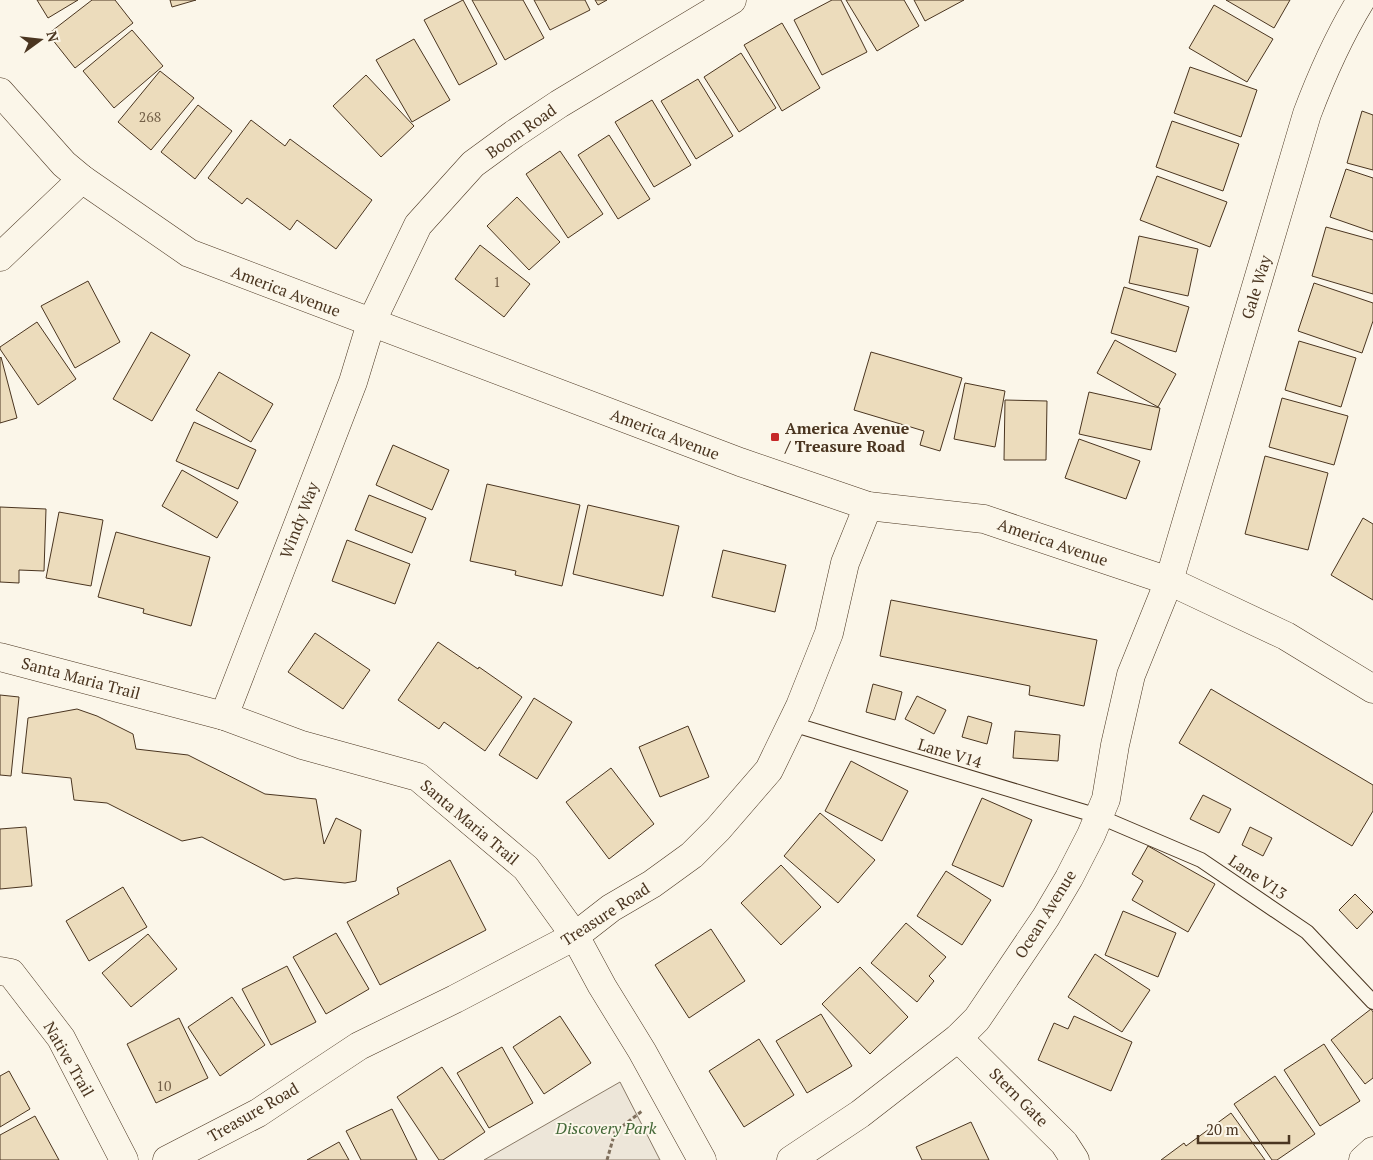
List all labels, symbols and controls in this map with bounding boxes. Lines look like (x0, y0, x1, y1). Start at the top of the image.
north arrow (15, 15, 65, 65)
text: N (42, 29, 64, 44)
street label: Boom Road (482, 99, 561, 163)
house number: 268 (139, 107, 161, 126)
street label: Gale Way (1236, 251, 1276, 322)
street label: America Avenue (228, 260, 344, 322)
house number: 1 (493, 272, 501, 291)
street label: America Avenue (607, 403, 723, 465)
place label: America Avenue / Treasure Road (784, 417, 910, 457)
marker: America Avenue / Treasure Road (769, 431, 781, 443)
street label: Windy Way (274, 478, 324, 561)
street label: America Avenue (995, 513, 1111, 571)
street label: Santa Maria Trail (19, 652, 143, 704)
street label: Lane V14 (915, 733, 985, 773)
street label: Santa Maria Trail (416, 774, 524, 870)
street label: Lane V13 (1225, 849, 1291, 905)
street label: Ocean Avenue (1009, 866, 1081, 962)
street label: Treasure Road (556, 877, 654, 951)
street label: Native Trail (39, 1017, 100, 1101)
street label: Stern Gate (985, 1063, 1053, 1131)
house number: 10 (157, 1076, 171, 1095)
street label: Treasure Road (204, 1077, 303, 1147)
scale bar (1198, 1112, 1289, 1144)
park label: Discovery Park (555, 1117, 657, 1139)
text: 20 m (1206, 1119, 1239, 1139)

